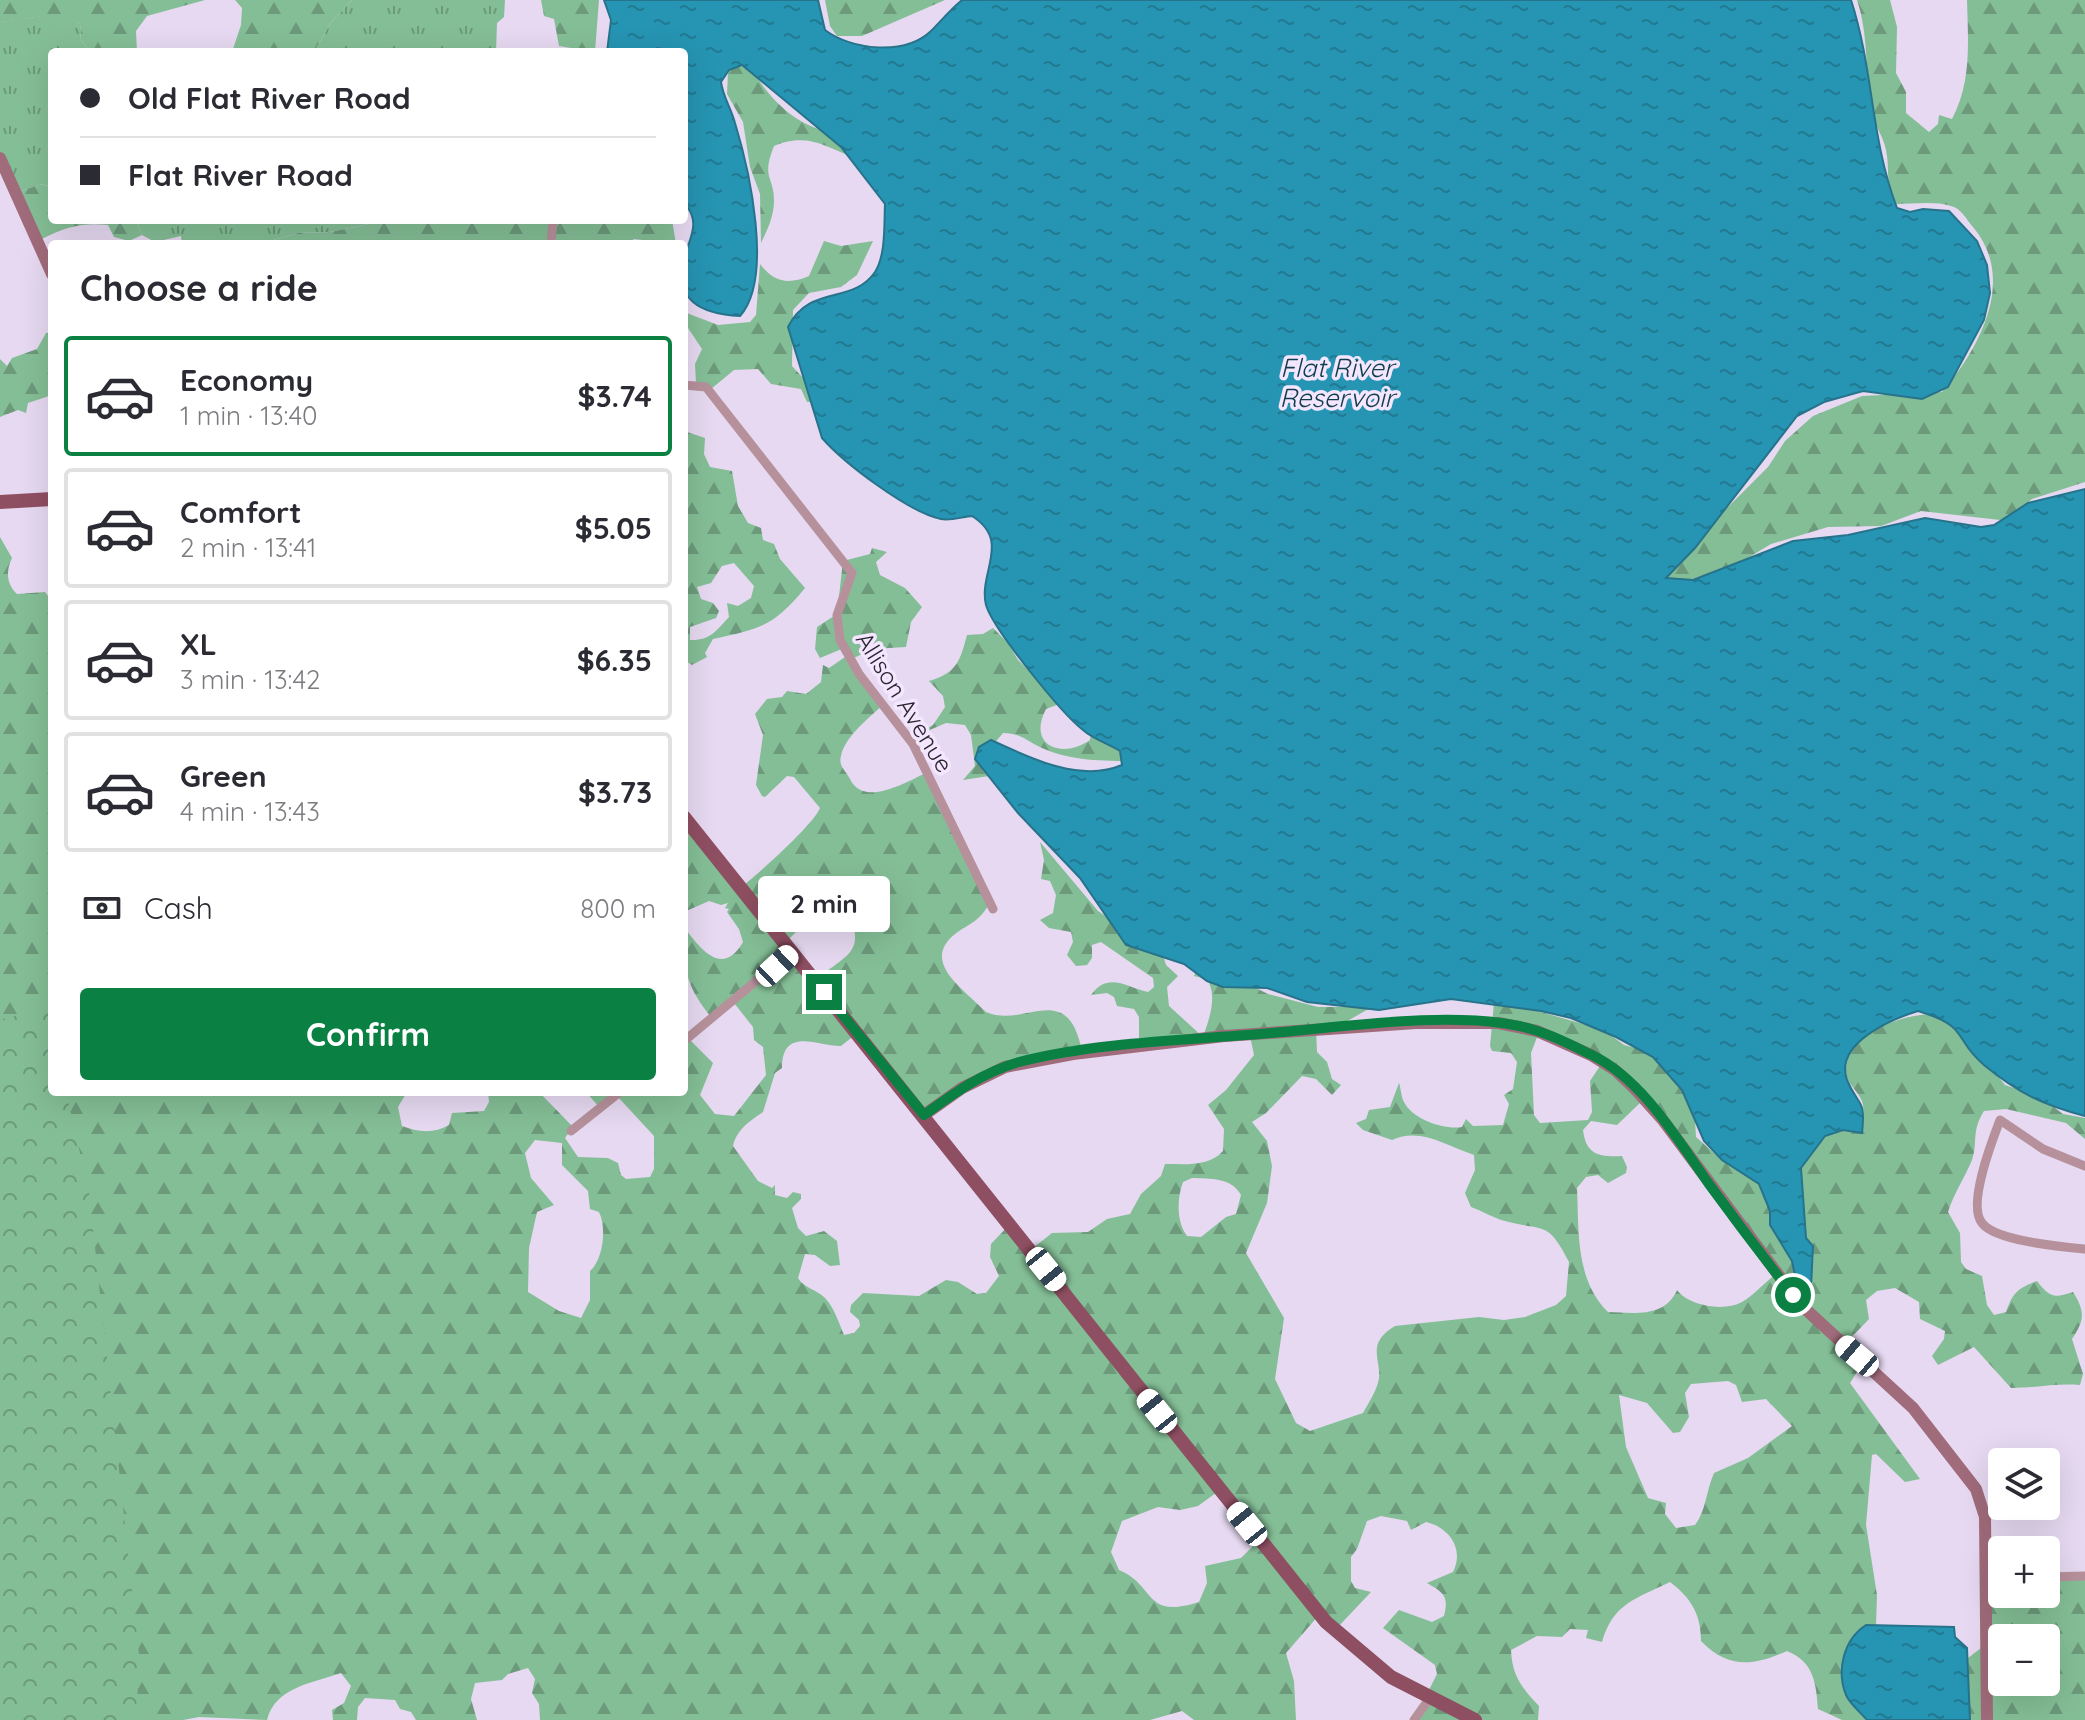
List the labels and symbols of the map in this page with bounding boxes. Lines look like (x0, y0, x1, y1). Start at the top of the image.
water label: Flat River Reservoir (1279, 351, 1398, 414)
street label: Allison Avenue (850, 626, 960, 778)
callout: 2 min (758, 876, 890, 932)
car (751, 941, 803, 991)
route end (806, 974, 842, 1010)
car (1022, 1243, 1070, 1295)
route start (1775, 1277, 1811, 1313)
car (1831, 1331, 1883, 1381)
car (1133, 1385, 1181, 1437)
car (1223, 1498, 1271, 1550)

